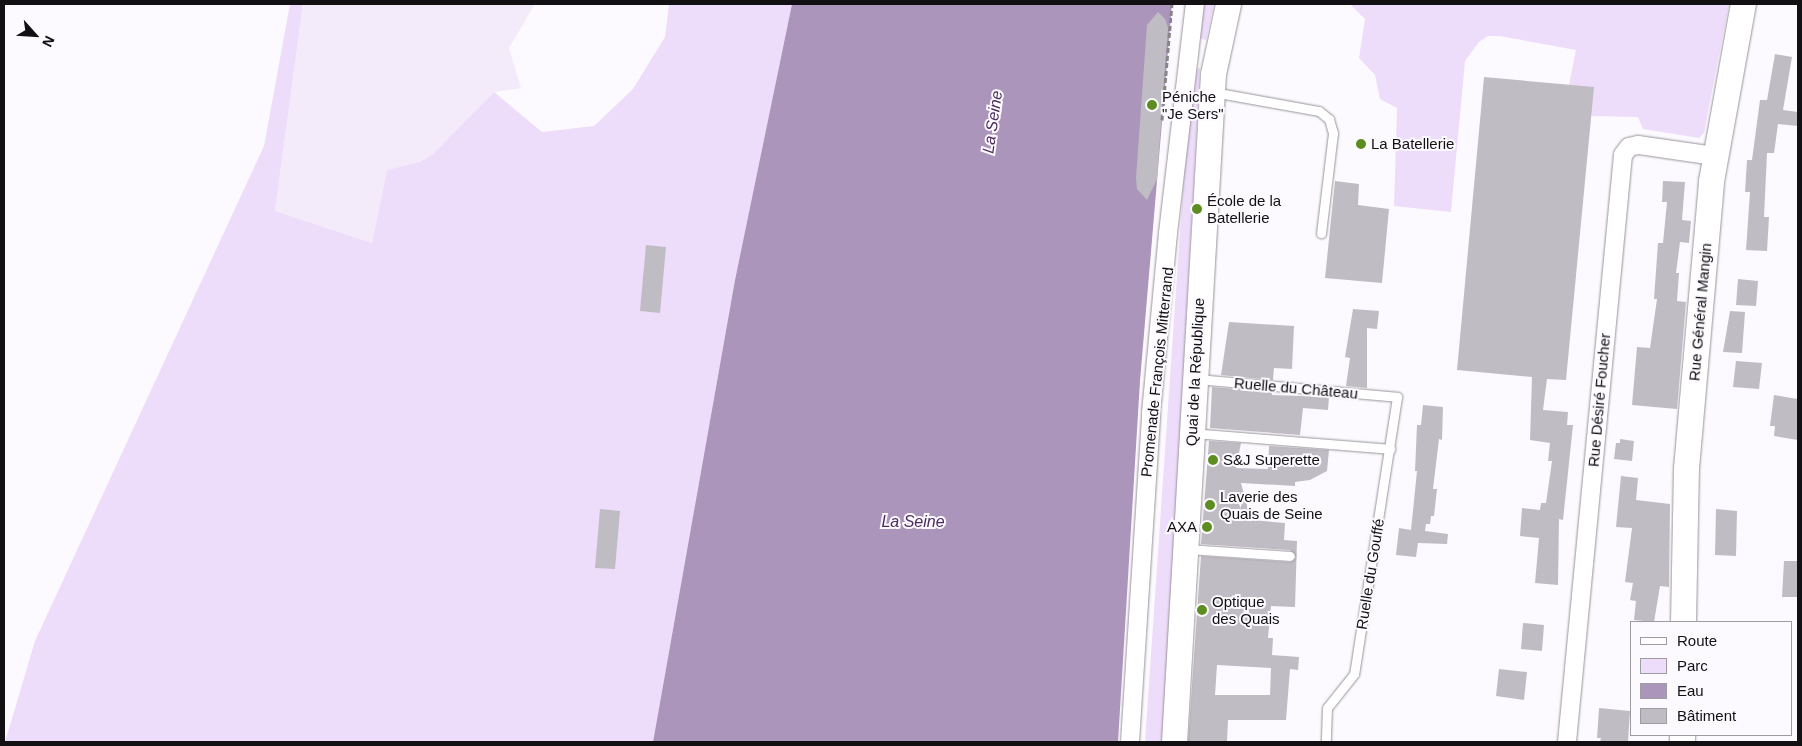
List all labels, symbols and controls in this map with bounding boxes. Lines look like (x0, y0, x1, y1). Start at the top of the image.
north arrow (10, 10, 60, 60)
text: N (39, 34, 58, 50)
place label: Péniche "Je Sers" (1162, 87, 1224, 122)
water label: La Seine (979, 89, 1007, 155)
marker: Péniche "Je Sers" (1146, 99, 1158, 111)
place label: La Batellerie (1371, 135, 1454, 153)
marker: La Batellerie (1355, 138, 1367, 150)
place label: École de la Batellerie (1207, 191, 1281, 226)
marker: École de la Batellerie (1191, 203, 1203, 215)
street label: Rue Général Mangin (1685, 242, 1715, 382)
street label: Promenade François Mitterrand (1137, 266, 1177, 478)
street label: Quai de la République (1182, 297, 1208, 447)
street label: Rue Désiré Foucher (1584, 332, 1614, 468)
street label: Ruelle du Château (1233, 374, 1359, 402)
place label: S&J Superette (1223, 451, 1320, 469)
marker: S&J Superette (1207, 454, 1219, 466)
place label: Laverie des Quais de Seine (1220, 487, 1323, 522)
marker: Laverie des Quais de Seine (1204, 499, 1216, 511)
water label: La Seine (881, 512, 945, 532)
street label: Ruelle du Gouffé (1352, 517, 1388, 631)
place label: AXA (1167, 518, 1197, 536)
marker: AXA (1201, 521, 1213, 533)
place label: Optique des Quais (1212, 592, 1280, 627)
marker: Optique des Quais (1196, 604, 1208, 616)
legend (1630, 621, 1792, 736)
text: Route (1677, 632, 1717, 649)
text: Parc (1677, 657, 1708, 674)
text: Eau (1677, 682, 1704, 699)
text: Bâtiment (1677, 707, 1736, 724)

